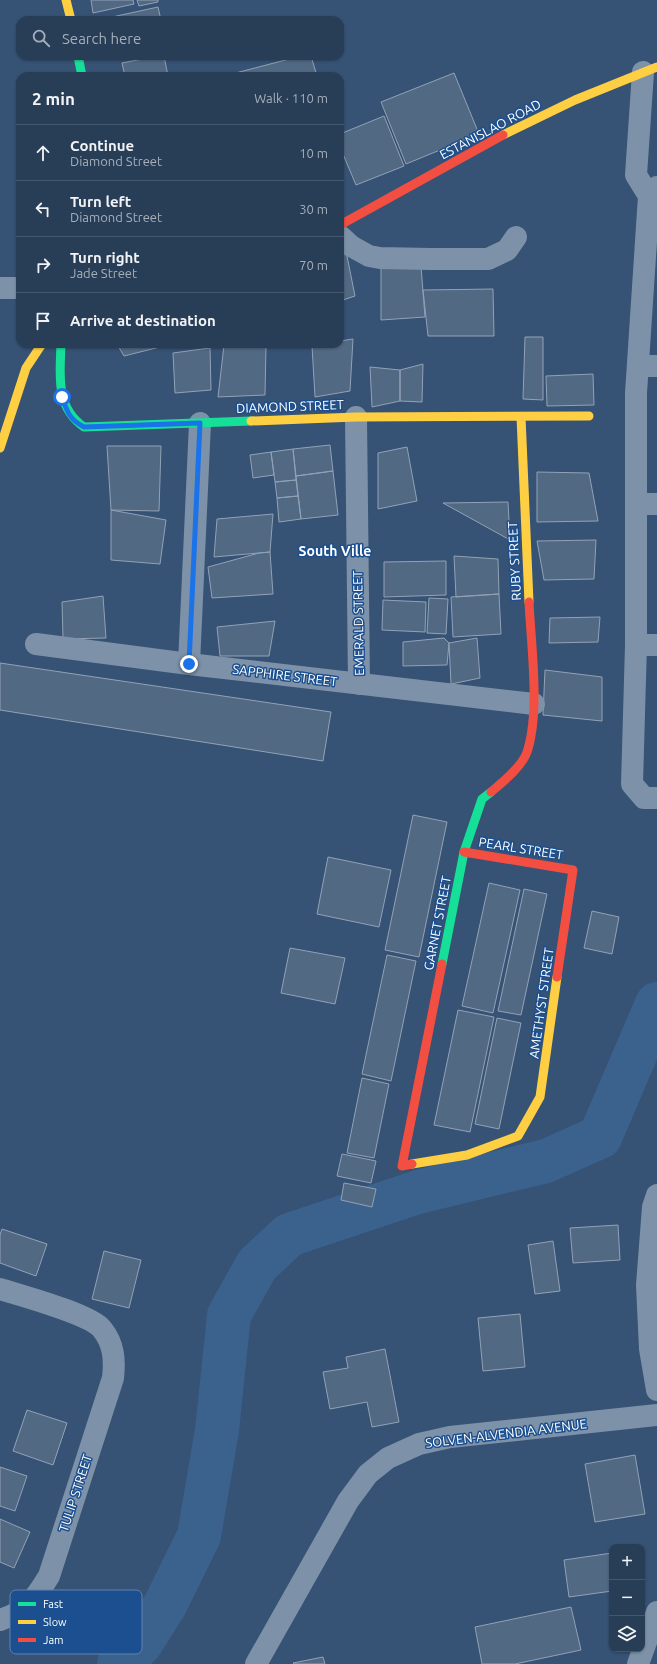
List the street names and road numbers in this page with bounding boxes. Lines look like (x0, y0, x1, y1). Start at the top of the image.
street label: ESTANISLAO ROAD (437, 96, 543, 162)
street label: DIAMOND STREET (236, 397, 344, 415)
street label: RUBY STREET (505, 521, 523, 601)
street label: EMERALD STREET (350, 570, 366, 676)
street label: SAPPHIRE STREET (232, 662, 338, 688)
street label: PEARL STREET (478, 834, 564, 862)
street label: GARNET STREET (421, 875, 453, 971)
street label: AMETHYST STREET (526, 947, 556, 1059)
street label: SOLVEN-ALVENDIA AVENUE (425, 1416, 587, 1450)
street label: TULIP STREET (56, 1452, 94, 1534)

